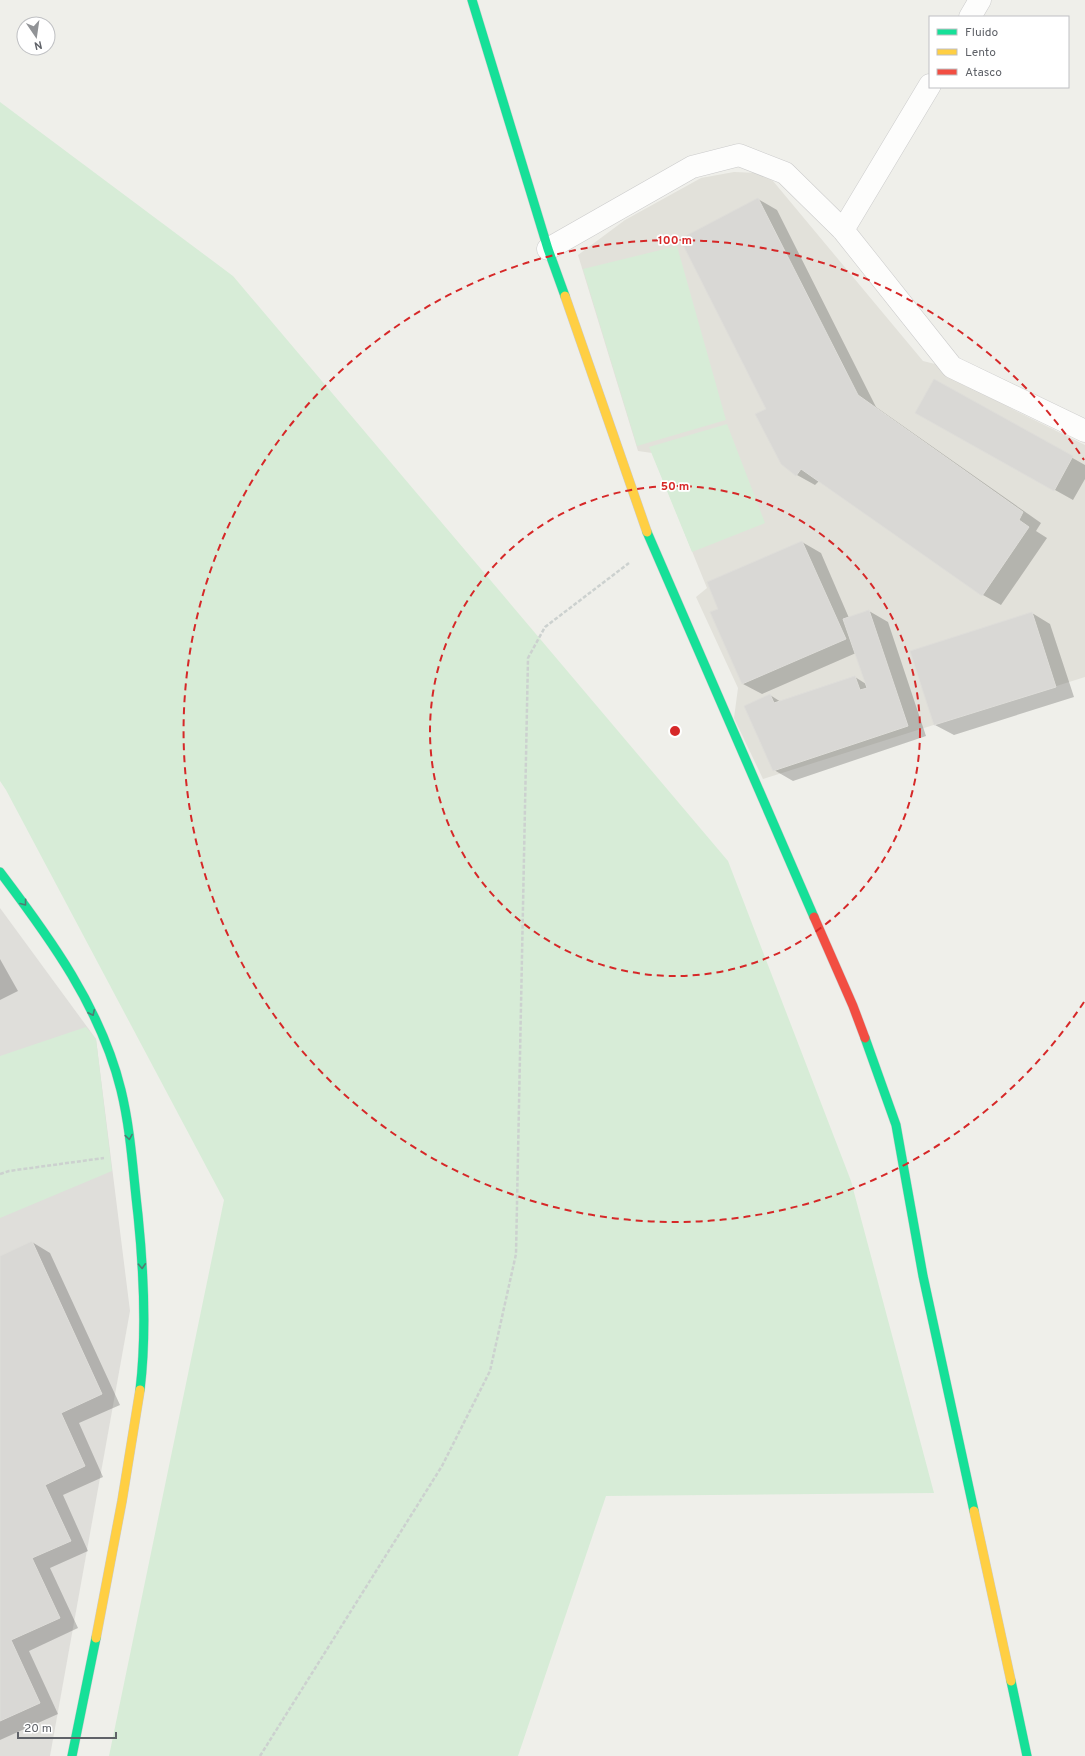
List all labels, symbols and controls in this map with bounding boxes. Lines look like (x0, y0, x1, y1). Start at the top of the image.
north arrow (16, 16, 56, 56)
legend (929, 16, 1069, 88)
text: Fluido (965, 25, 998, 41)
text: N (33, 37, 43, 52)
text: Lento (965, 45, 996, 61)
text: Atasco (965, 65, 1002, 81)
text: 100 m (658, 233, 692, 249)
text: 50 m (661, 479, 689, 495)
centre of rings (668, 724, 682, 738)
one-way arrow (19, 898, 26, 905)
one-way arrow (87, 1009, 95, 1016)
one-way arrow (124, 1134, 133, 1140)
one-way arrow (138, 1263, 146, 1269)
scale bar (18, 1714, 116, 1740)
text: 20 m (24, 1721, 52, 1737)

